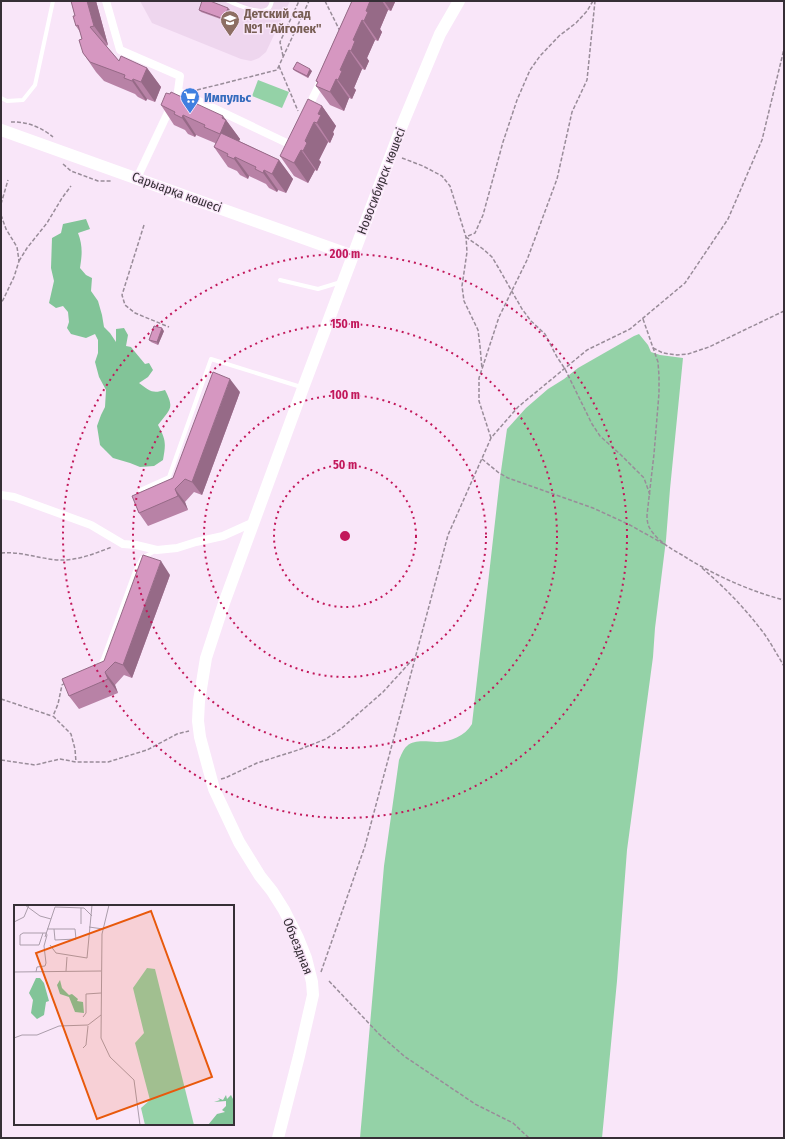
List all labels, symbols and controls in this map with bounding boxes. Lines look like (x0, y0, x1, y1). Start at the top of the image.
place label: Детский сад №1 "Айголек" (243, 6, 322, 36)
school or university icon: Детский сад №1 "Айголек" (219, 9, 241, 37)
supermarket icon: Импульс (179, 86, 201, 114)
place label: Импульс (204, 90, 251, 105)
street label: Новосибирск көшесі (354, 125, 408, 237)
street label: Сарыарқа көшесі (130, 169, 224, 215)
text: 200 m (329, 247, 360, 261)
text: 150 m (330, 317, 360, 331)
text: 100 m (330, 388, 360, 402)
text: 50 m (333, 458, 357, 472)
centre of rings (338, 529, 352, 543)
inset map (14, 905, 234, 1125)
street label: Объездная (280, 916, 316, 976)

